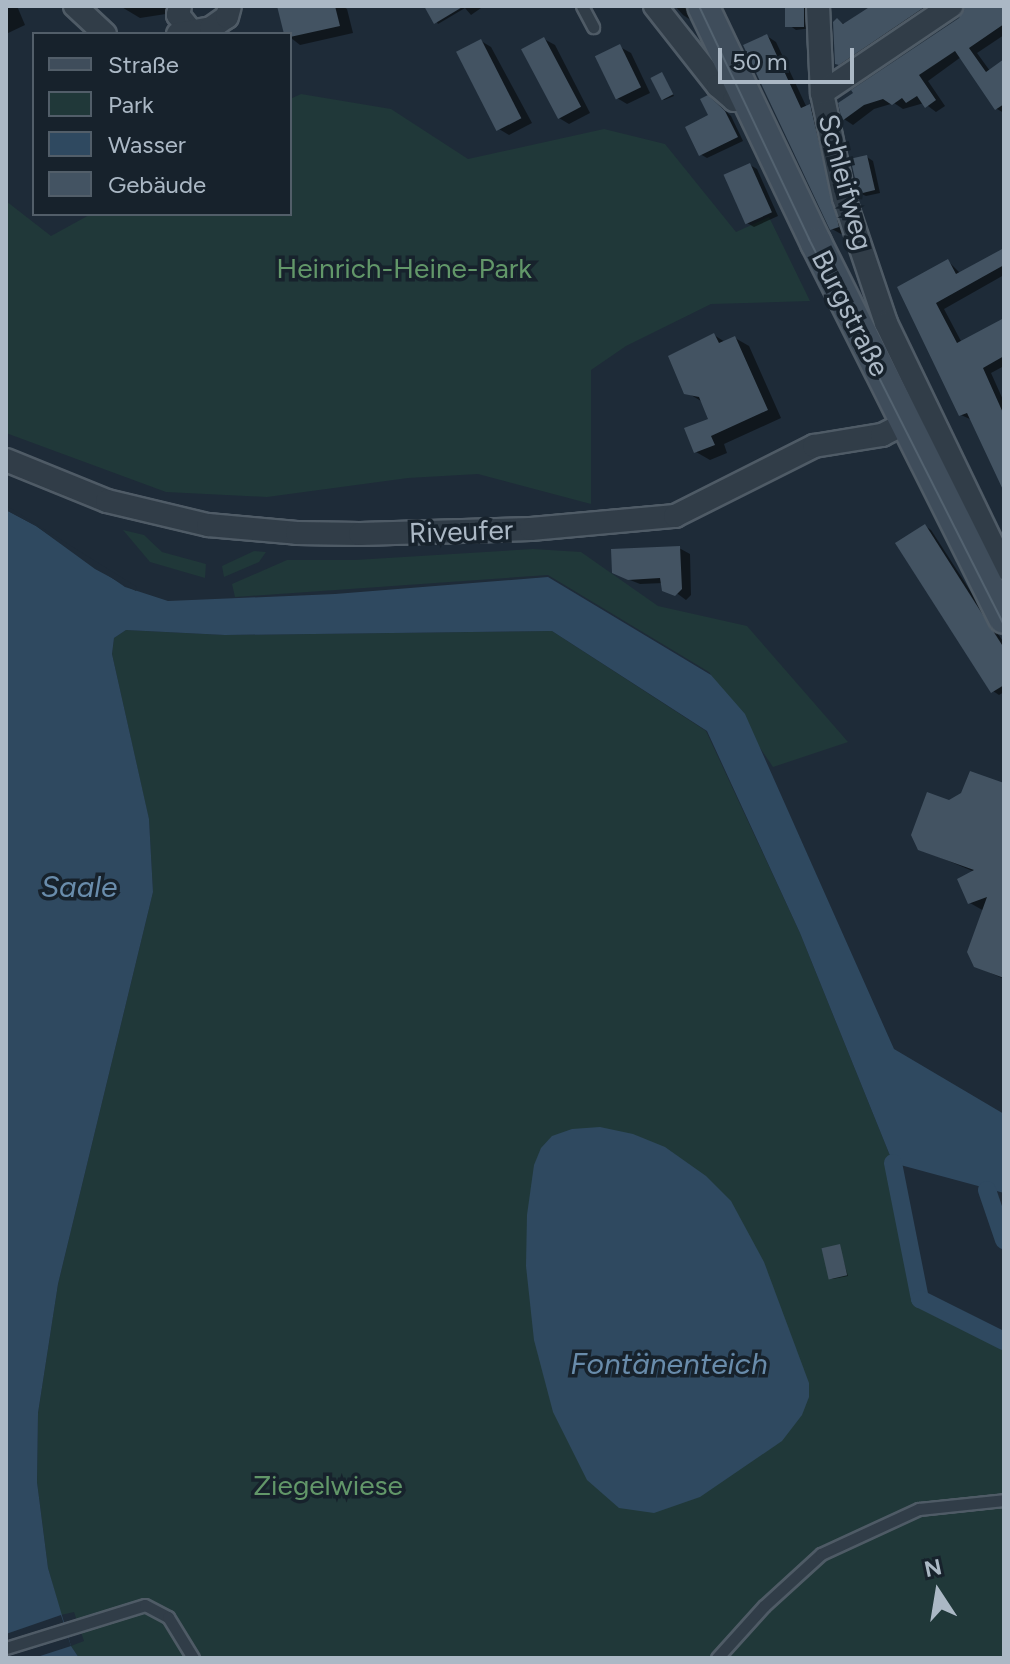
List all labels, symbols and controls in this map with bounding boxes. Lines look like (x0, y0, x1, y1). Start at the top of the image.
legend (32, 32, 292, 216)
scale bar (722, 32, 858, 82)
text: 50 m (732, 47, 788, 76)
text: Straße (108, 50, 179, 79)
text: Park (108, 90, 154, 119)
street label: Schleifweg (812, 110, 880, 254)
text: Wasser (108, 130, 186, 159)
text: Gebäude (108, 170, 206, 199)
street label: Burgstraße (805, 244, 897, 382)
park label: Heinrich-Heine-Park (276, 251, 532, 285)
street label: Riveufer (408, 512, 514, 550)
water label: Saale (41, 869, 117, 905)
water label: Fontänenteich (570, 1346, 768, 1382)
park label: Ziegelwiese (253, 1468, 403, 1502)
north arrow (898, 1552, 978, 1632)
text: N (922, 1553, 944, 1583)

